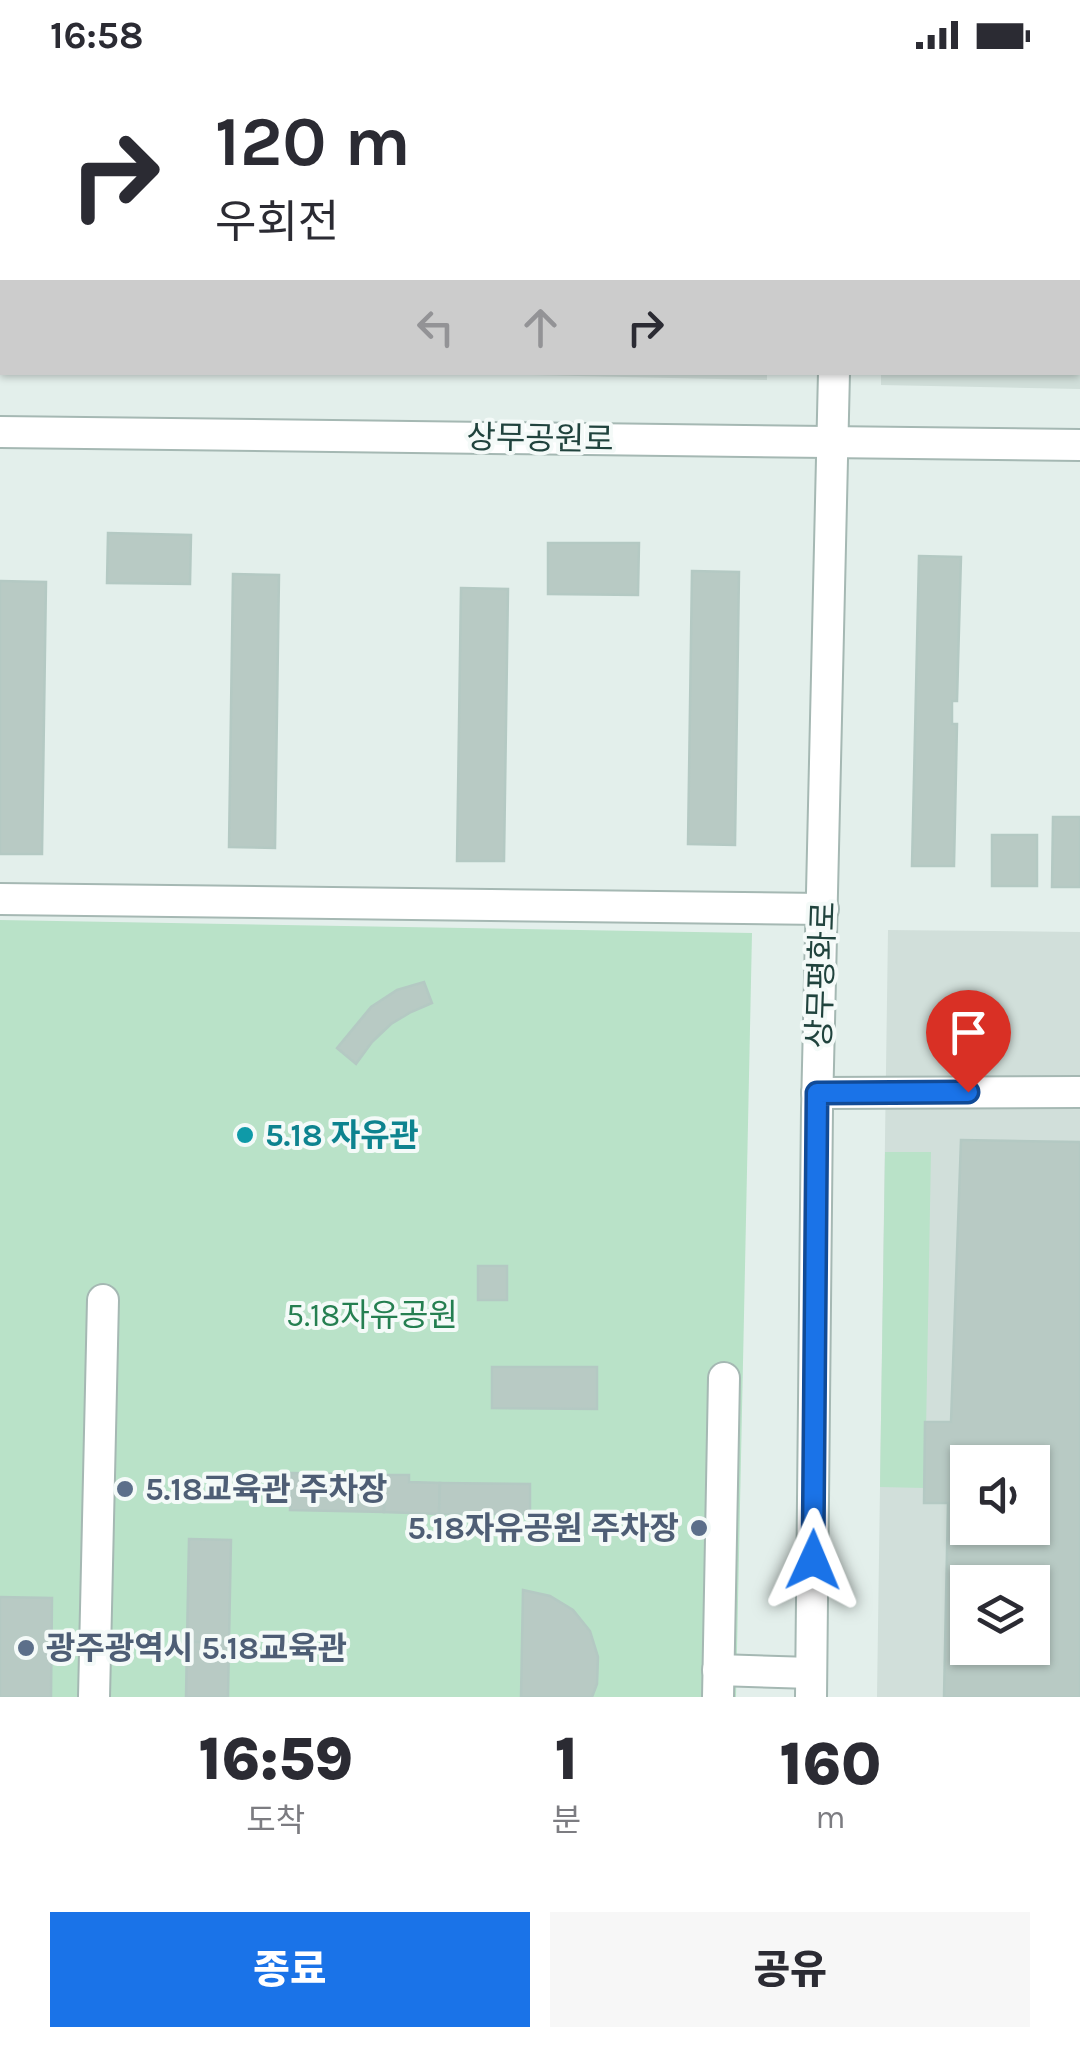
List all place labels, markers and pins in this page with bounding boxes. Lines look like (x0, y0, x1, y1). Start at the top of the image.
pin (926, 990, 1011, 1093)
place label: 5.18 자유관 (265, 1117, 419, 1154)
marker: 5.18 자유관 (234, 1124, 256, 1146)
place label: 5.18교육관 주차장 (145, 1471, 387, 1508)
marker: 5.18교육관 주차장 (114, 1478, 136, 1500)
place label: 5.18자유공원 주차장 (407, 1510, 679, 1547)
marker: 5.18자유공원 주차장 (688, 1517, 710, 1539)
place label: 광주광역시 5.18교육관 (46, 1630, 347, 1667)
marker: 광주광역시 5.18교육관 (15, 1637, 37, 1659)

